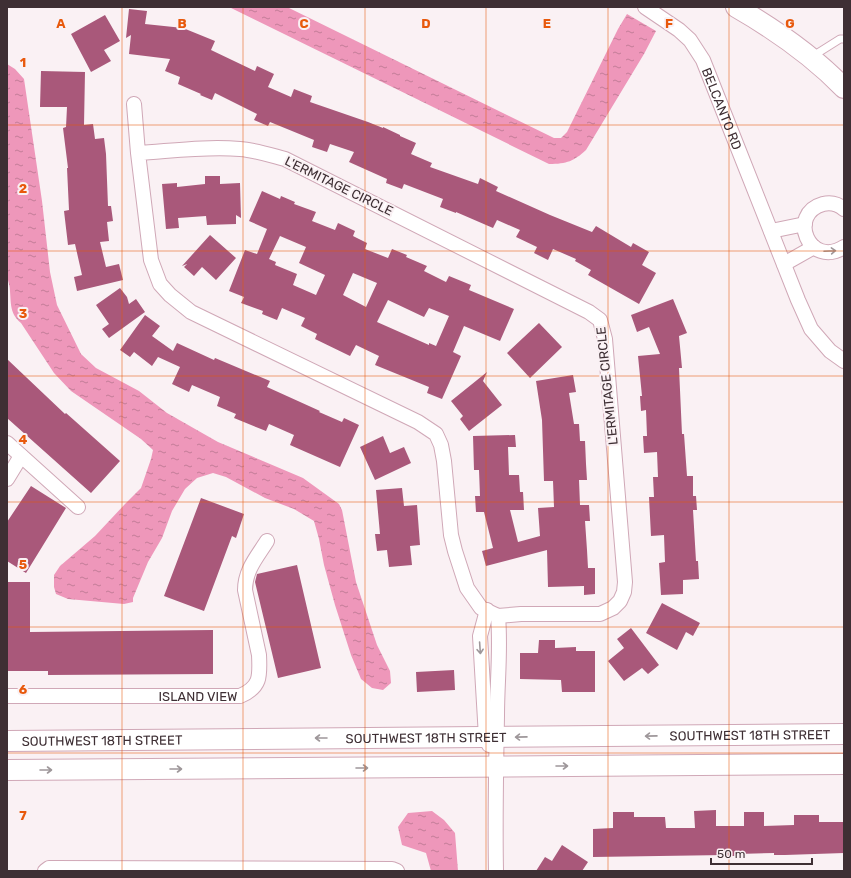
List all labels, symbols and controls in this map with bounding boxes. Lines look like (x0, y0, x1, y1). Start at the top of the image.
text: A (56, 16, 66, 31)
text: B (177, 16, 187, 31)
text: C (299, 16, 309, 31)
text: D (421, 16, 431, 31)
text: E (543, 16, 551, 31)
text: F (665, 16, 673, 31)
text: G (785, 16, 795, 31)
text: 1 (20, 55, 26, 70)
street label: BELCANTO RD (699, 65, 745, 152)
street label: L'ERMITAGE CIRCLE (282, 153, 396, 219)
text: 2 (19, 181, 27, 196)
one-way arrow (823, 247, 836, 255)
text: 3 (19, 306, 28, 321)
street label: L'ERMITAGE CIRCLE (593, 326, 621, 446)
text: 4 (19, 432, 28, 447)
text: 5 (19, 557, 27, 572)
one-way arrow (477, 642, 484, 655)
text: 6 (19, 682, 28, 697)
street label: ISLAND VIEW (159, 689, 237, 704)
street label: SOUTHWEST 18TH STREET (670, 727, 831, 743)
street label: SOUTHWEST 18TH STREET (346, 729, 507, 746)
street label: SOUTHWEST 18TH STREET (22, 732, 183, 748)
one-way arrow (645, 732, 658, 740)
one-way arrow (515, 733, 528, 741)
one-way arrow (315, 734, 328, 742)
one-way arrow (555, 762, 568, 770)
one-way arrow (355, 764, 368, 771)
one-way arrow (169, 765, 182, 773)
one-way arrow (39, 766, 52, 774)
text: 7 (19, 808, 27, 823)
scale bar (711, 840, 812, 866)
text: 50 m (717, 847, 745, 861)

